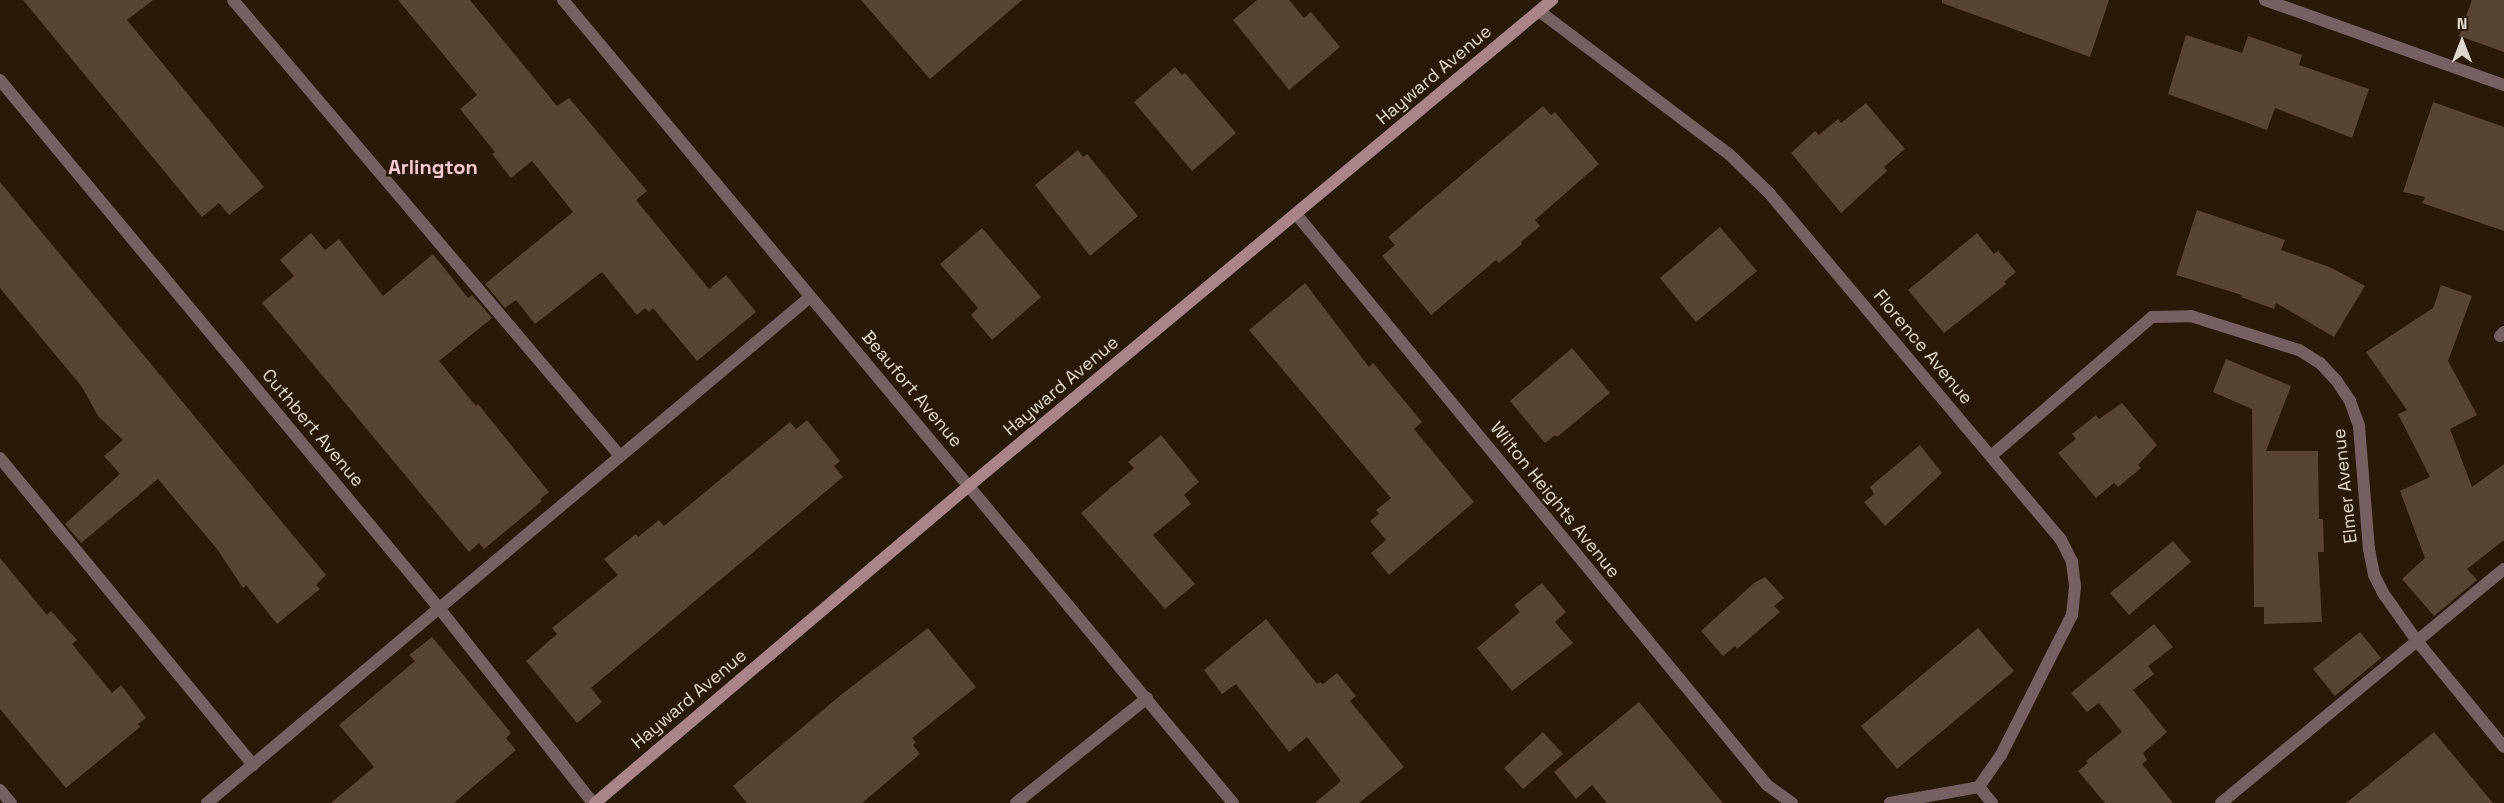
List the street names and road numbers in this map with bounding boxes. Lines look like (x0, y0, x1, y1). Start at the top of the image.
street label: Hayward Avenue (1372, 21, 1496, 129)
street label: Florence Avenue (1869, 285, 1977, 409)
street label: Beaufort Avenue (857, 326, 967, 452)
street label: Hayward Avenue (999, 332, 1123, 440)
street label: Cuthbert Avenue (257, 365, 369, 491)
street label: Wilton Heights Avenue (1485, 418, 1625, 582)
street label: Elmer Avenue (2328, 427, 2362, 545)
street label: Hayward Avenue (627, 645, 751, 753)

